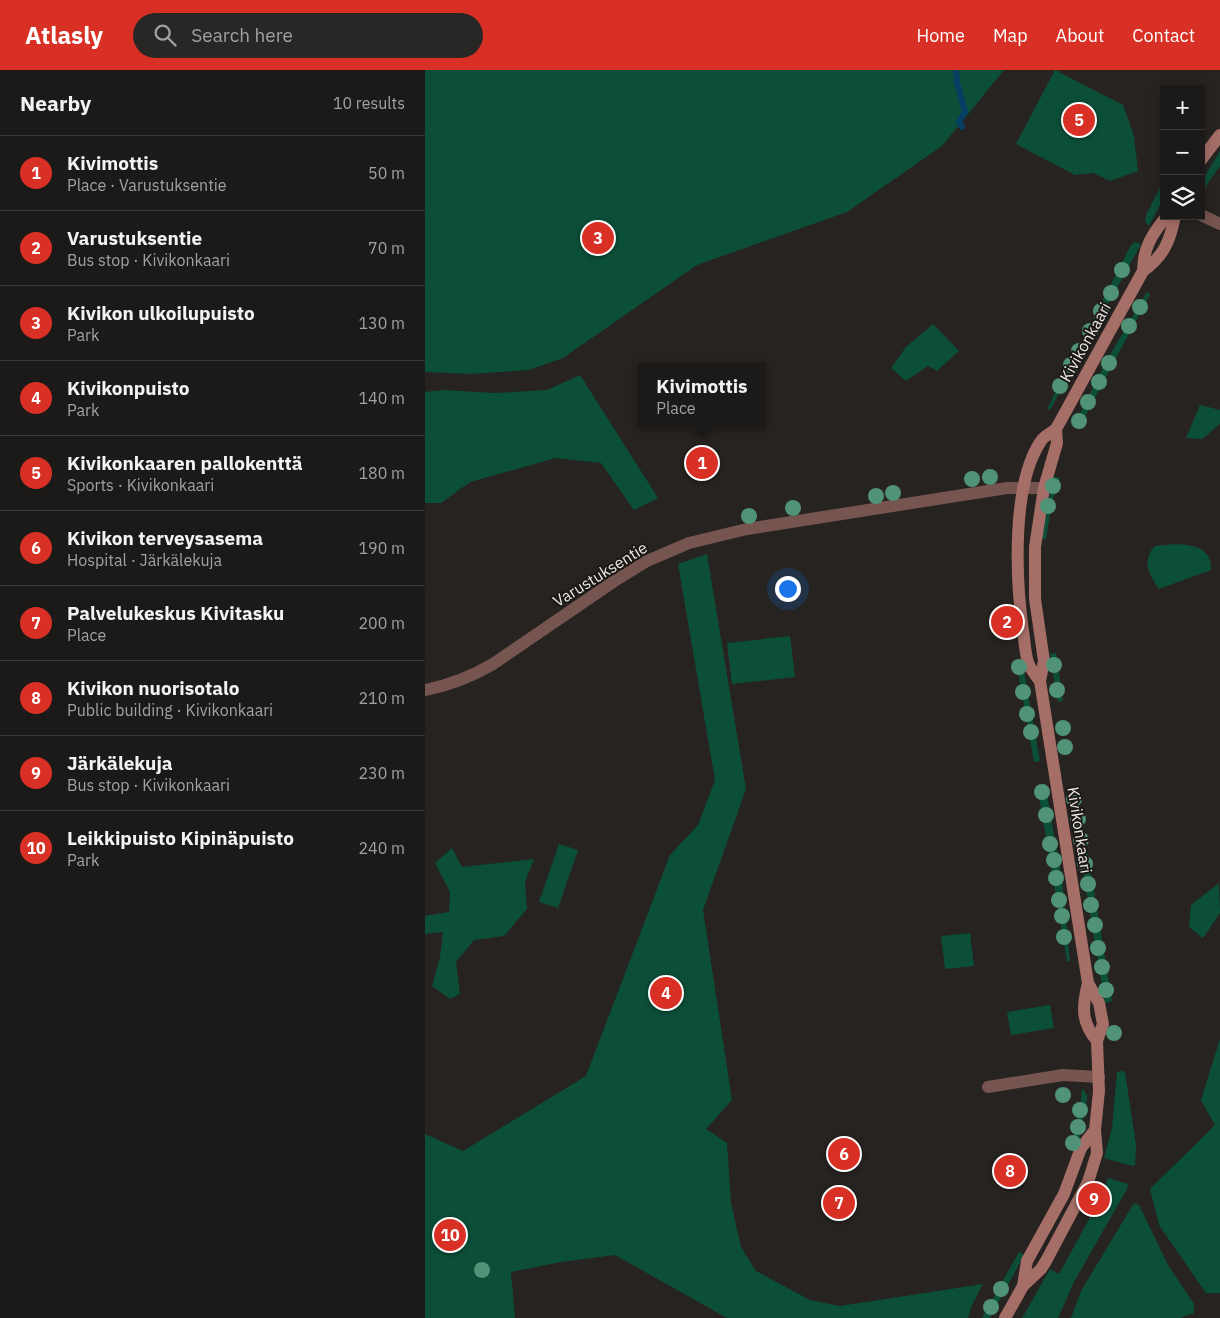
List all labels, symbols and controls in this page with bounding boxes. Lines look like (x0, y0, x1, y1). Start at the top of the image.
search box (133, 13, 483, 58)
text: Atlasly (25, 19, 103, 51)
icon: search (151, 21, 179, 49)
text: Search here (191, 23, 293, 47)
text: Home (917, 24, 965, 47)
text: Map (993, 24, 1028, 47)
text: About (1056, 24, 1104, 47)
text: Contact (1132, 24, 1195, 47)
map controls (1160, 85, 1205, 220)
button: + (1160, 85, 1205, 130)
text: Nearby (20, 89, 91, 117)
text: 10 results (333, 93, 405, 113)
pin: 5 (1063, 101, 1095, 139)
button: − (1160, 130, 1205, 175)
text: Kivimottis (67, 151, 158, 175)
text: 1 (31, 163, 41, 183)
text: 50 m (368, 163, 405, 183)
text: Place · Varustuksentie (67, 175, 227, 195)
button: layers (1160, 175, 1205, 220)
pin: 3 (582, 219, 614, 257)
text: Varustuksentie (67, 226, 202, 250)
text: 2 (31, 238, 41, 258)
text: 70 m (368, 238, 405, 258)
text: Bus stop · Kivikonkaari (67, 250, 230, 270)
street label: Kivikonkaari (1055, 299, 1115, 385)
text: Kivikon ulkoilupuisto (67, 301, 255, 325)
text: 3 (31, 313, 41, 333)
text: 130 m (358, 313, 405, 333)
text: Park (67, 325, 99, 345)
popup (638, 363, 766, 428)
text: Kivimottis (656, 374, 748, 398)
text: Kivikonpuisto (67, 376, 189, 400)
text: 4 (31, 388, 41, 408)
text: 140 m (358, 388, 405, 408)
text: Place (656, 398, 696, 418)
text: Park (67, 400, 99, 420)
pin: 1 (686, 444, 718, 482)
text: Kivikonkaaren pallokenttä (67, 451, 303, 475)
text: 5 (31, 463, 41, 483)
text: 180 m (358, 463, 405, 483)
text: Sports · Kivikonkaari (67, 475, 214, 495)
text: Kivikon terveysasema (67, 526, 263, 550)
street label: Varustuksentie (549, 537, 651, 611)
text: 6 (31, 538, 41, 558)
text: 190 m (358, 538, 405, 558)
text: Hospital · Järkälekuja (67, 550, 222, 570)
your location (775, 576, 801, 602)
text: Palvelukeskus Kivitasku (67, 601, 284, 625)
pin: 2 (991, 603, 1023, 641)
text: 7 (31, 613, 41, 633)
text: 200 m (358, 613, 405, 633)
text: Place (67, 625, 106, 645)
text: Kivikon nuorisotalo (67, 676, 240, 700)
text: 8 (31, 688, 41, 708)
text: 210 m (358, 688, 405, 708)
text: Public building · Kivikonkaari (67, 700, 273, 720)
text: Järkälekuja (67, 751, 173, 775)
text: 9 (31, 763, 41, 783)
text: 230 m (358, 763, 405, 783)
text: Bus stop · Kivikonkaari (67, 775, 230, 795)
street label: Kivikonkaari (1063, 785, 1097, 875)
text: Leikkipuisto Kipinäpuisto (67, 826, 294, 850)
text: 10 (26, 838, 46, 858)
text: 240 m (358, 838, 405, 858)
text: Park (67, 850, 99, 870)
pin: 4 (650, 974, 682, 1012)
pin: 6 (828, 1135, 860, 1173)
pin: 8 (994, 1152, 1026, 1190)
pin: 9 (1078, 1180, 1110, 1218)
pin: 7 (823, 1184, 855, 1222)
pin: 10 (434, 1216, 466, 1254)

